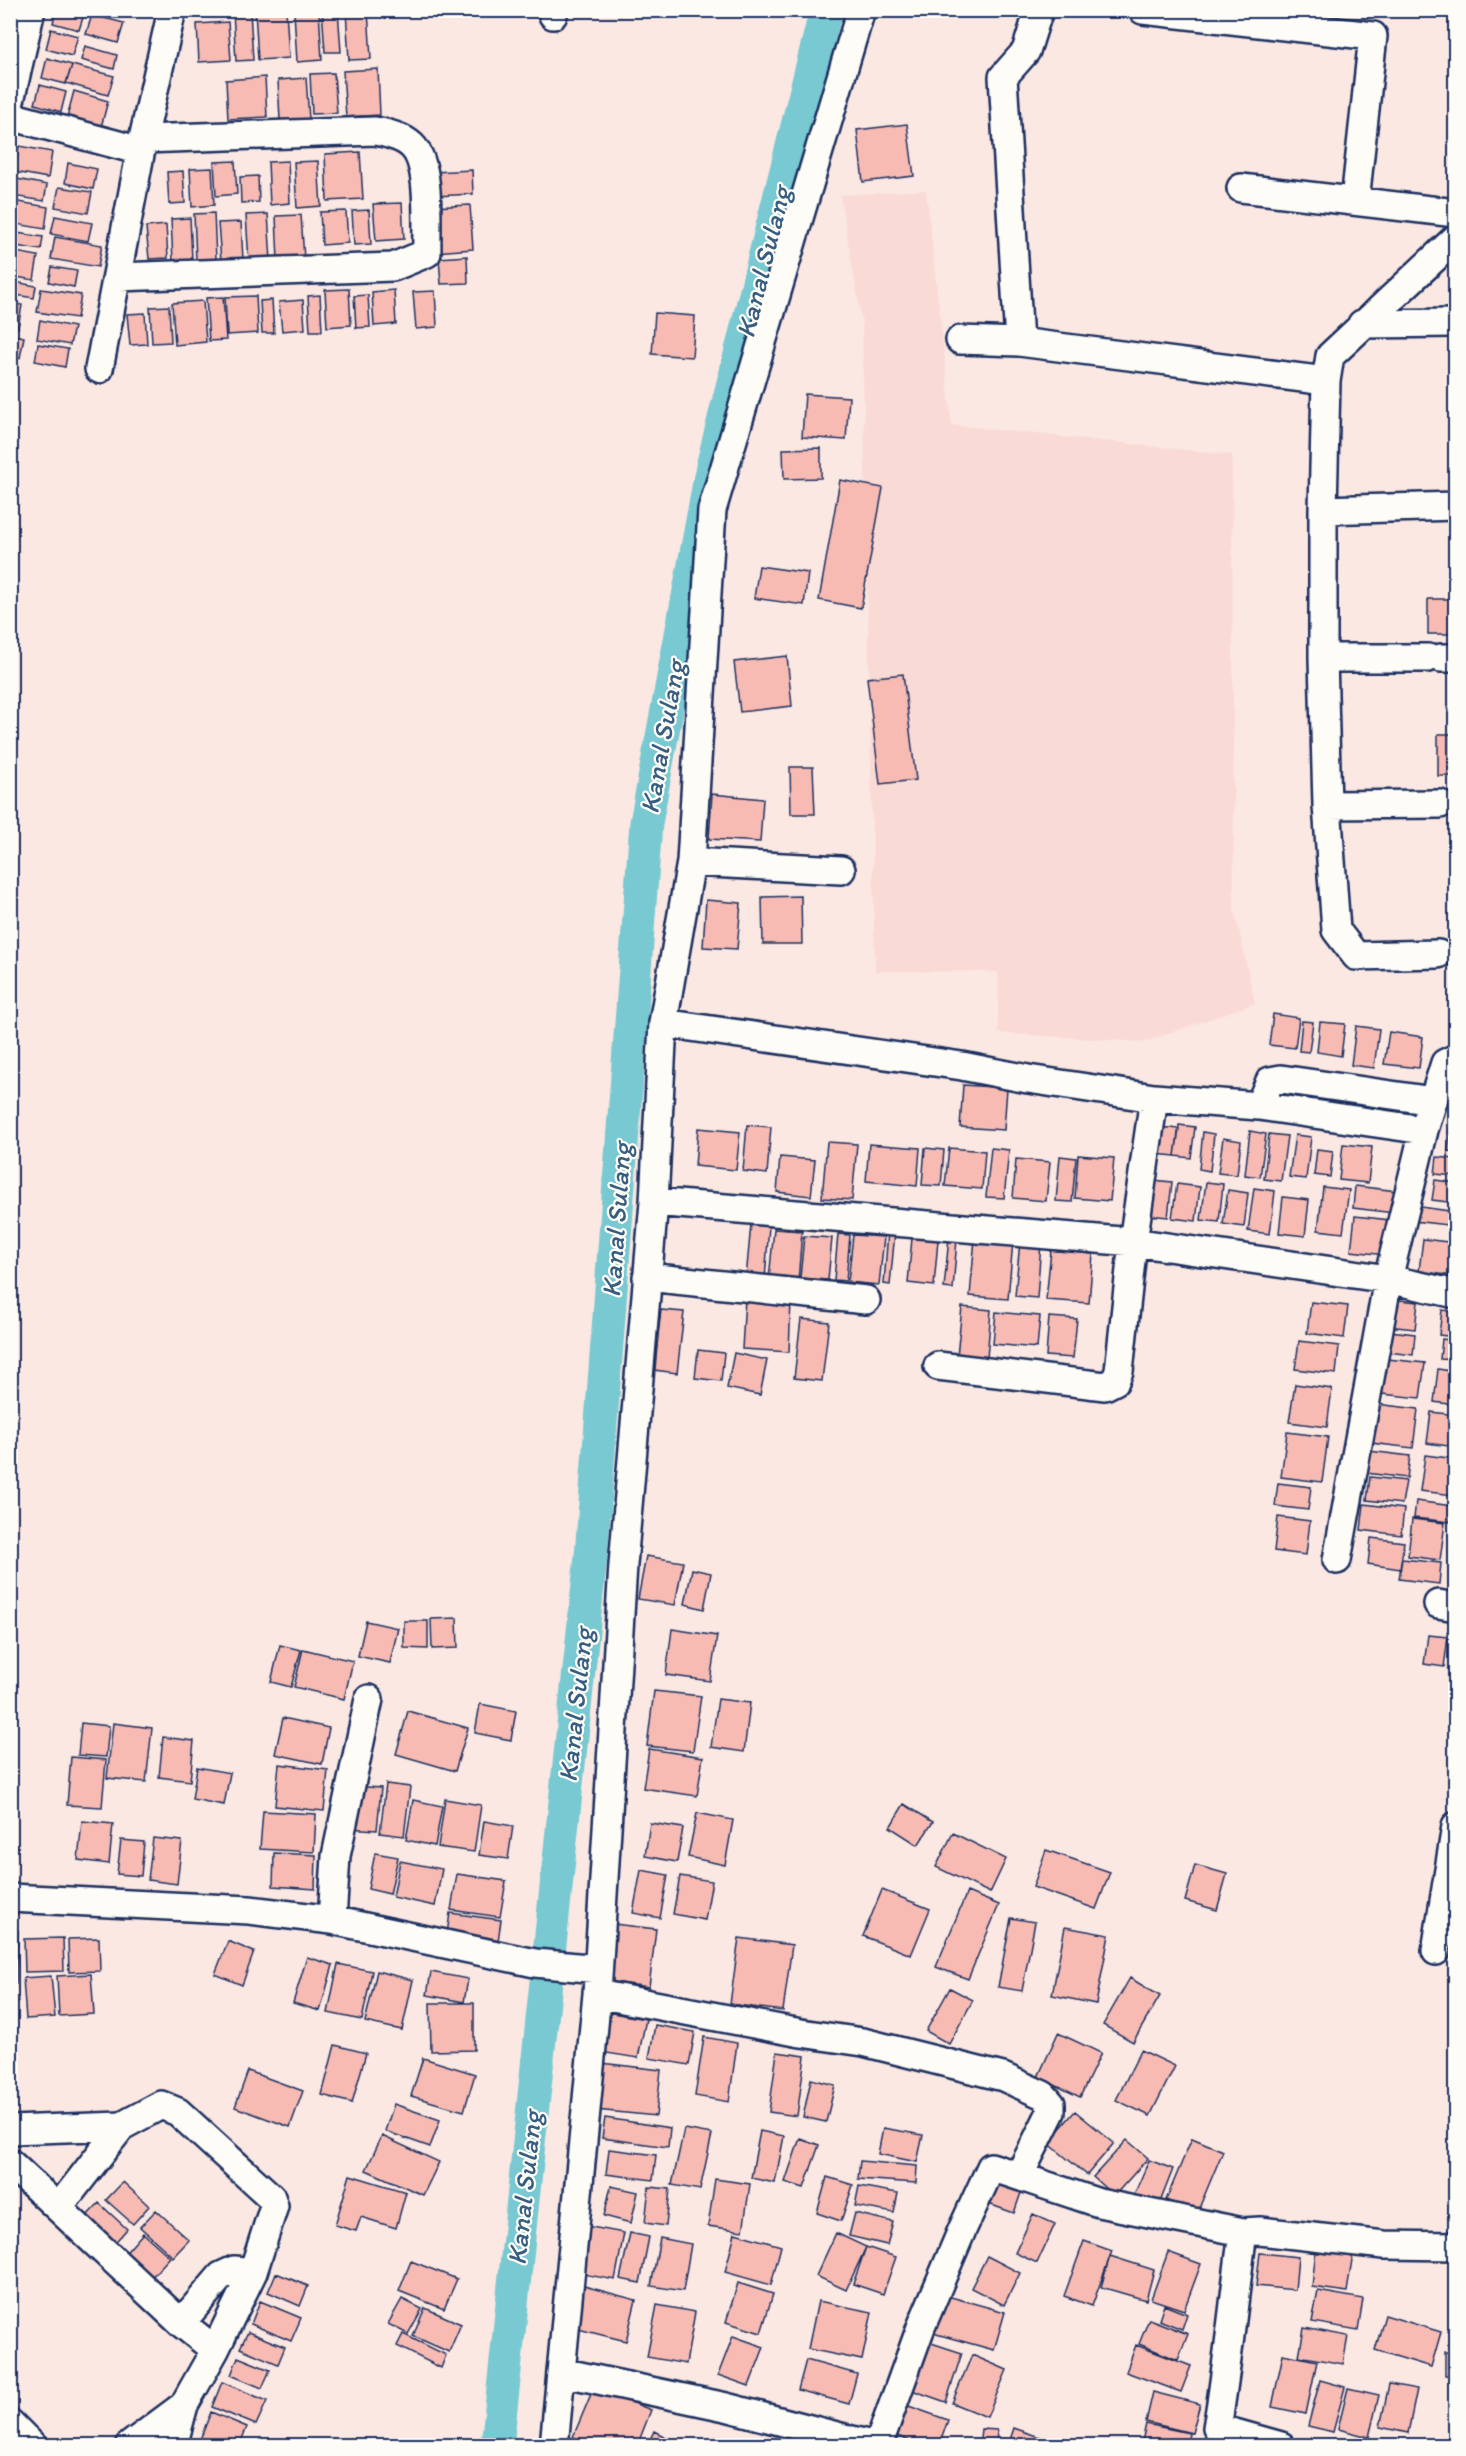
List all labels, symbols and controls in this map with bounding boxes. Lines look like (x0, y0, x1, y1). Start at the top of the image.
water label: Kanal Sulang (728, 180, 798, 341)
water label: Kanal Sulang (632, 655, 692, 816)
water label: Kanal Sulang (594, 1139, 638, 1298)
water label: Kanal Sulang (551, 1623, 600, 1784)
water label: Kanal Sulang (500, 2106, 549, 2267)

